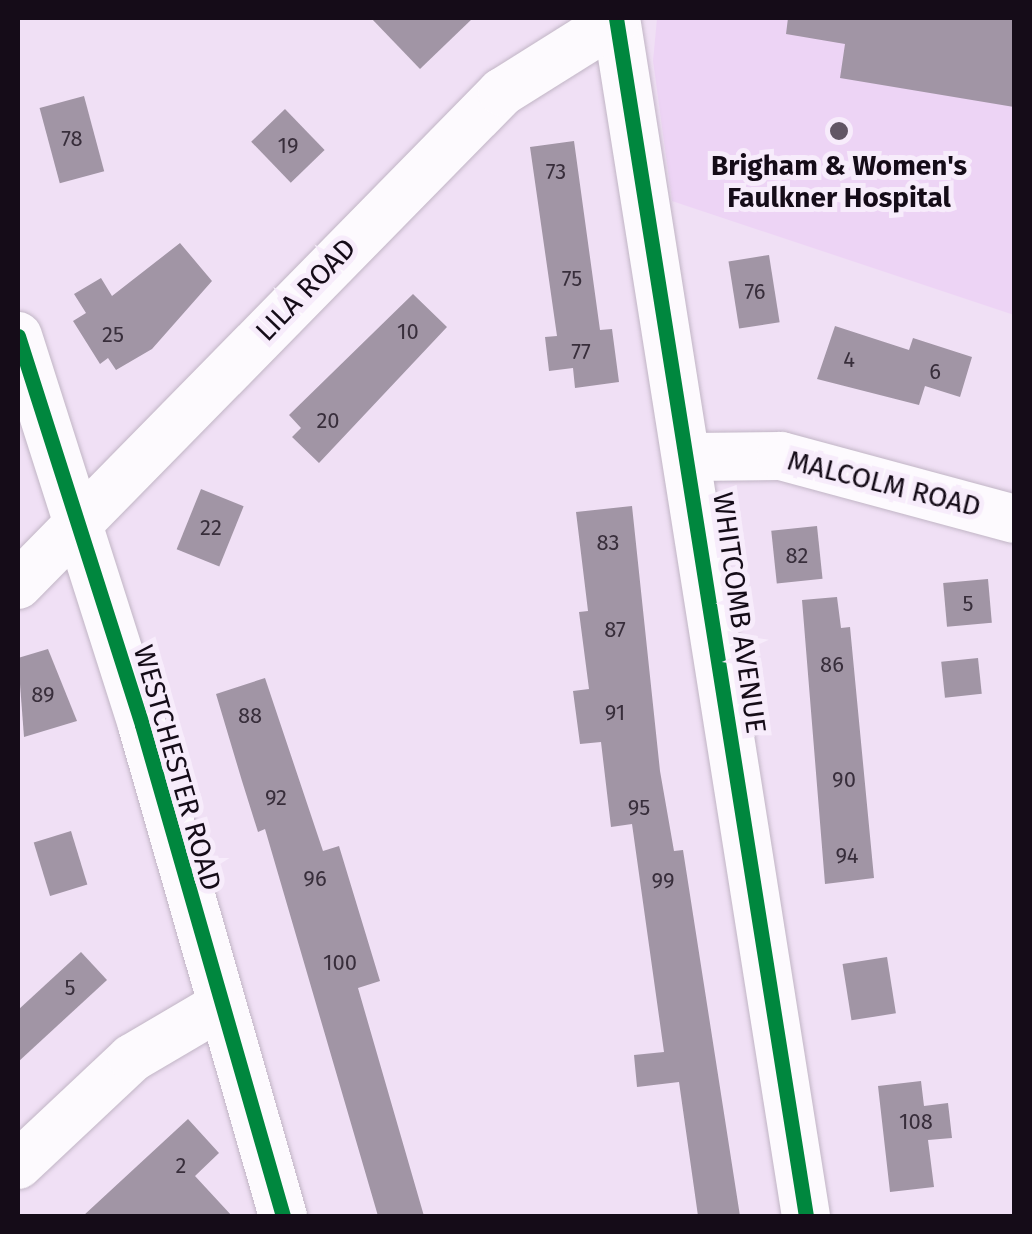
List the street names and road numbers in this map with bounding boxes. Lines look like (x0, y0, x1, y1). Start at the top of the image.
street label: LILA ROAD (249, 232, 363, 348)
street label: MALCOLM ROAD (784, 444, 984, 524)
street label: WHITCOMB AVENUE (705, 490, 773, 736)
street label: WESTCHESTER ROAD (126, 641, 228, 895)

